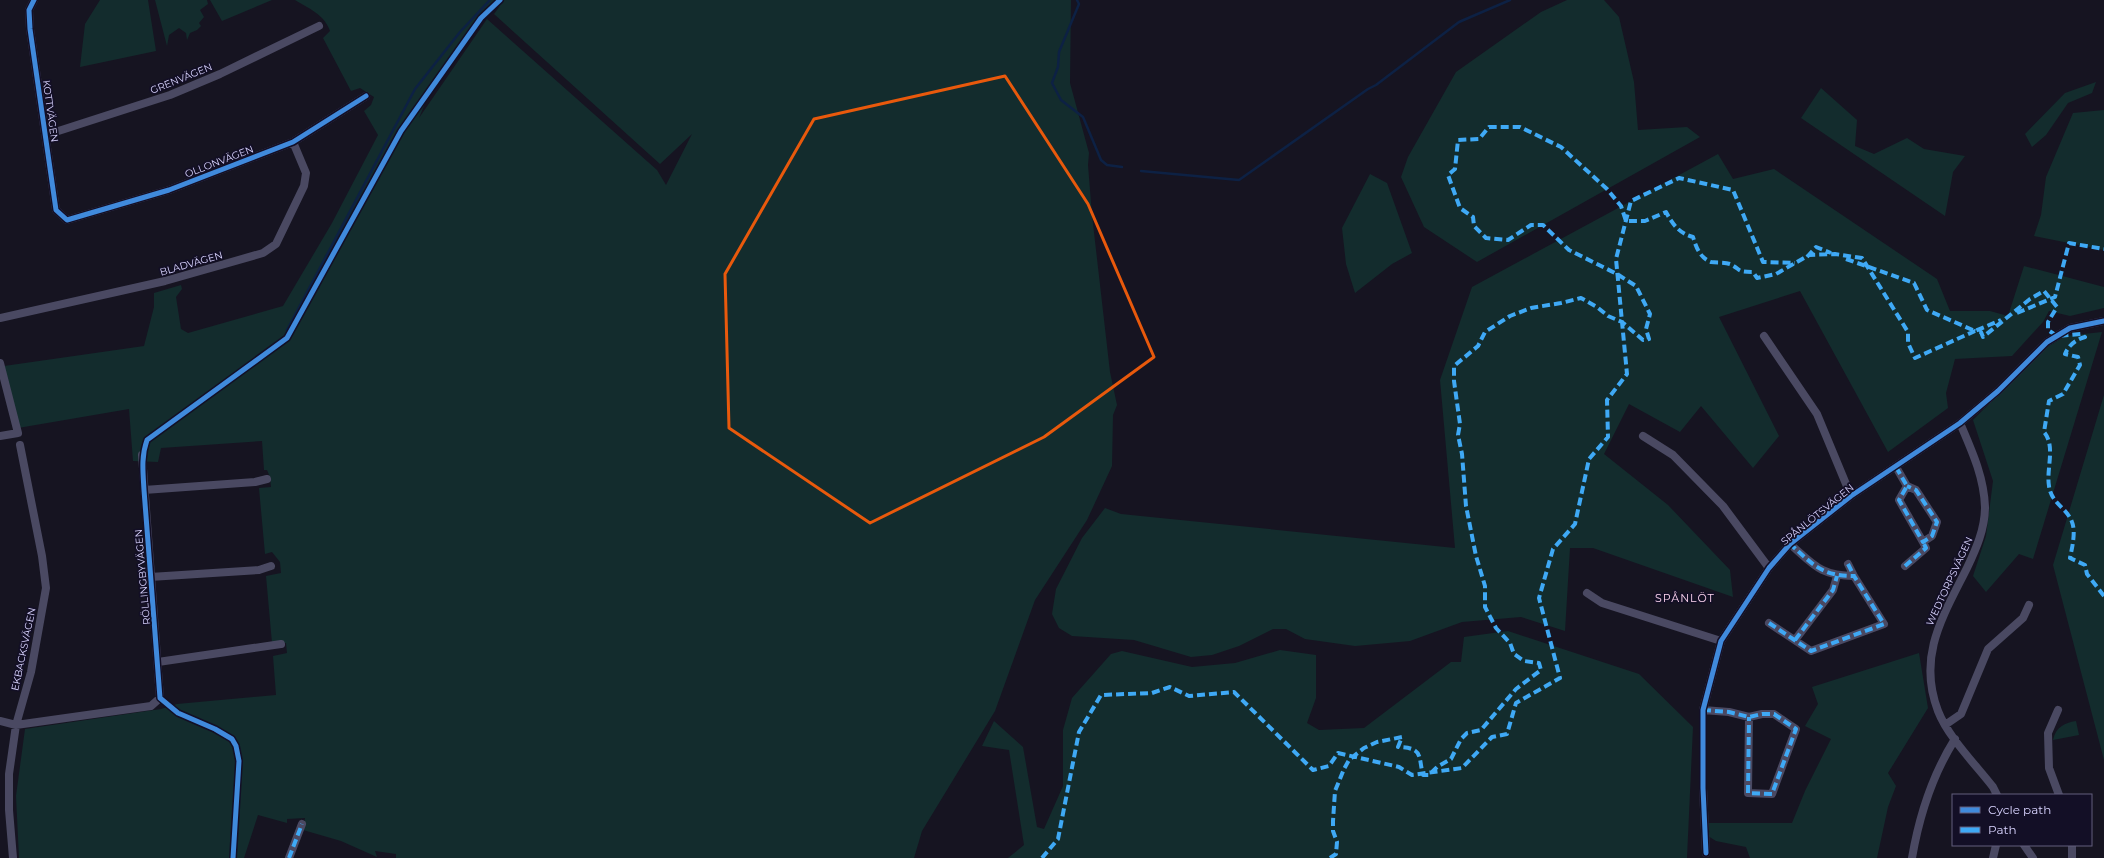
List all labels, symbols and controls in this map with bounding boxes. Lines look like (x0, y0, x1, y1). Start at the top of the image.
street label: GRENVÄGEN (148, 60, 214, 97)
street label: KOTTVÄGEN (40, 79, 61, 143)
street label: OLLONVÄGEN (183, 142, 255, 181)
street label: BLADVÄGEN (158, 248, 224, 279)
street label: SPÅNLÖTSVÄGEN (1778, 481, 1856, 548)
street label: RÖLLINGBYVÄGEN (132, 529, 153, 625)
street label: WEDTORPSVÄGEN (1923, 535, 1976, 628)
district label: SPÅNLÖT (1655, 591, 1715, 605)
street label: EKBACKSVÄGEN (8, 606, 39, 692)
legend (1952, 794, 2092, 846)
text: Cycle path (1988, 802, 2051, 817)
text: Path (1988, 822, 2017, 837)

